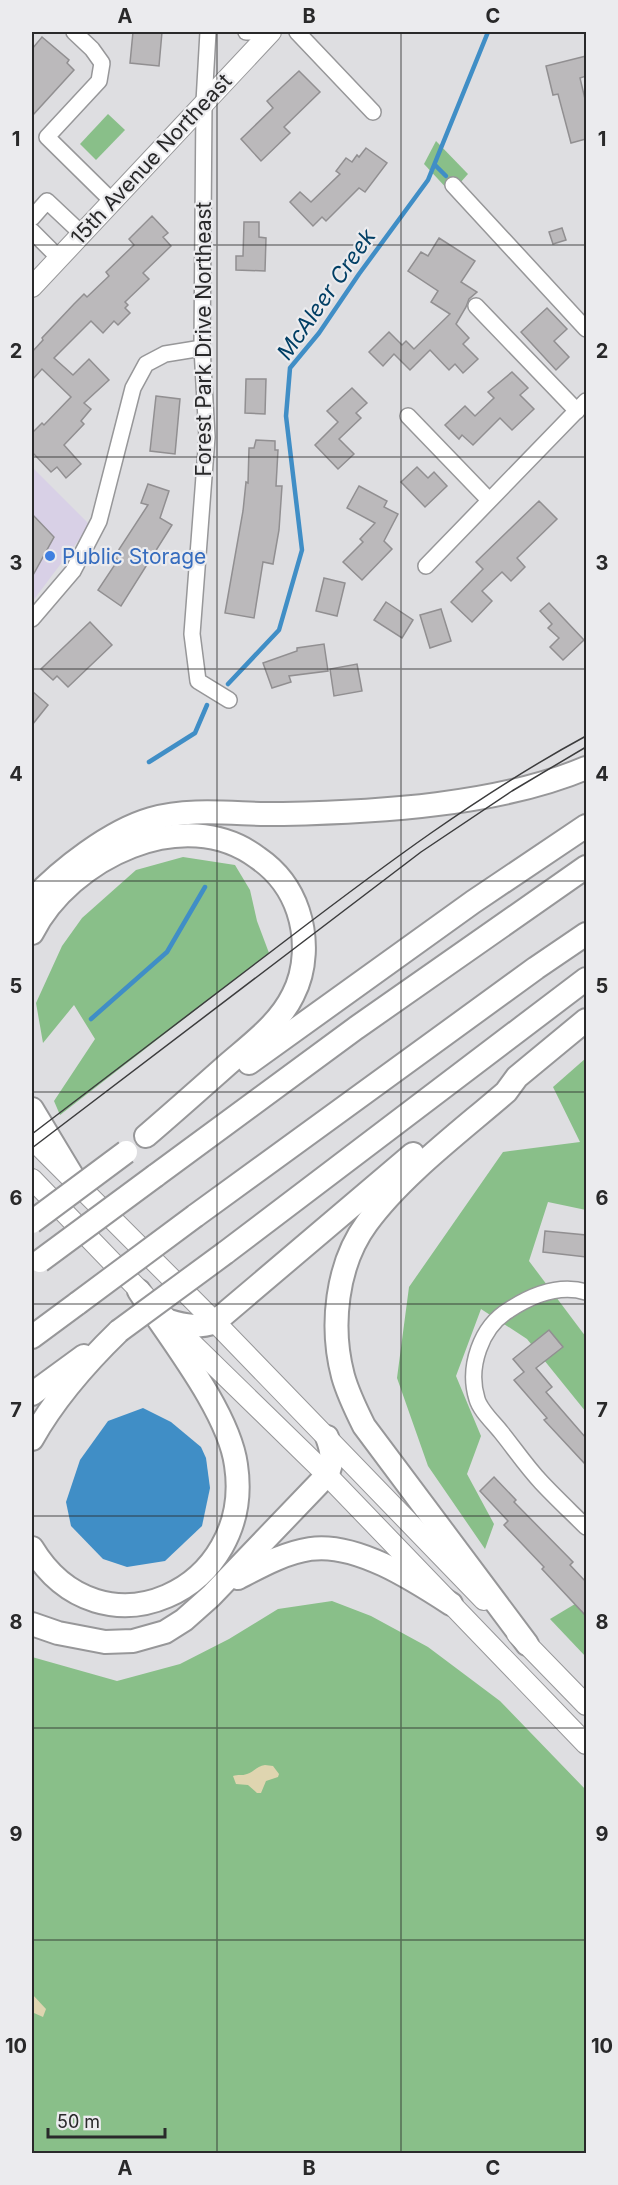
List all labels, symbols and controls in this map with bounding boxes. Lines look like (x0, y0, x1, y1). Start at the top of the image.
text: A (118, 4, 133, 28)
text: B (302, 4, 316, 28)
text: C (486, 4, 500, 28)
street label: 15th Avenue Northeast (65, 68, 237, 250)
text: 1 (12, 127, 20, 151)
text: 1 (598, 127, 606, 151)
street label: Forest Park Drive Northeast (191, 201, 216, 476)
water label: McAleer Creek (271, 223, 381, 364)
text: 2 (10, 339, 22, 363)
text: 2 (596, 339, 608, 363)
place label: Public Storage (62, 544, 206, 569)
marker: Public Storage (43, 549, 57, 563)
text: 3 (10, 551, 22, 575)
text: 3 (596, 551, 608, 575)
text: 4 (9, 762, 23, 786)
text: 4 (595, 762, 609, 786)
text: 5 (10, 974, 22, 998)
text: 5 (596, 974, 608, 998)
text: 6 (10, 1186, 23, 1210)
text: 6 (596, 1186, 609, 1210)
text: 7 (10, 1398, 22, 1422)
text: 7 (596, 1398, 608, 1422)
text: 8 (9, 1610, 23, 1634)
text: 8 (595, 1610, 609, 1634)
text: 9 (10, 1822, 23, 1846)
text: 9 (596, 1822, 609, 1846)
text: 10 (5, 2034, 27, 2058)
text: 10 (591, 2034, 613, 2058)
scale bar (48, 2101, 165, 2139)
text: 50 m (57, 2111, 100, 2132)
text: A (118, 2156, 133, 2180)
text: B (302, 2156, 316, 2180)
text: C (486, 2156, 500, 2180)

